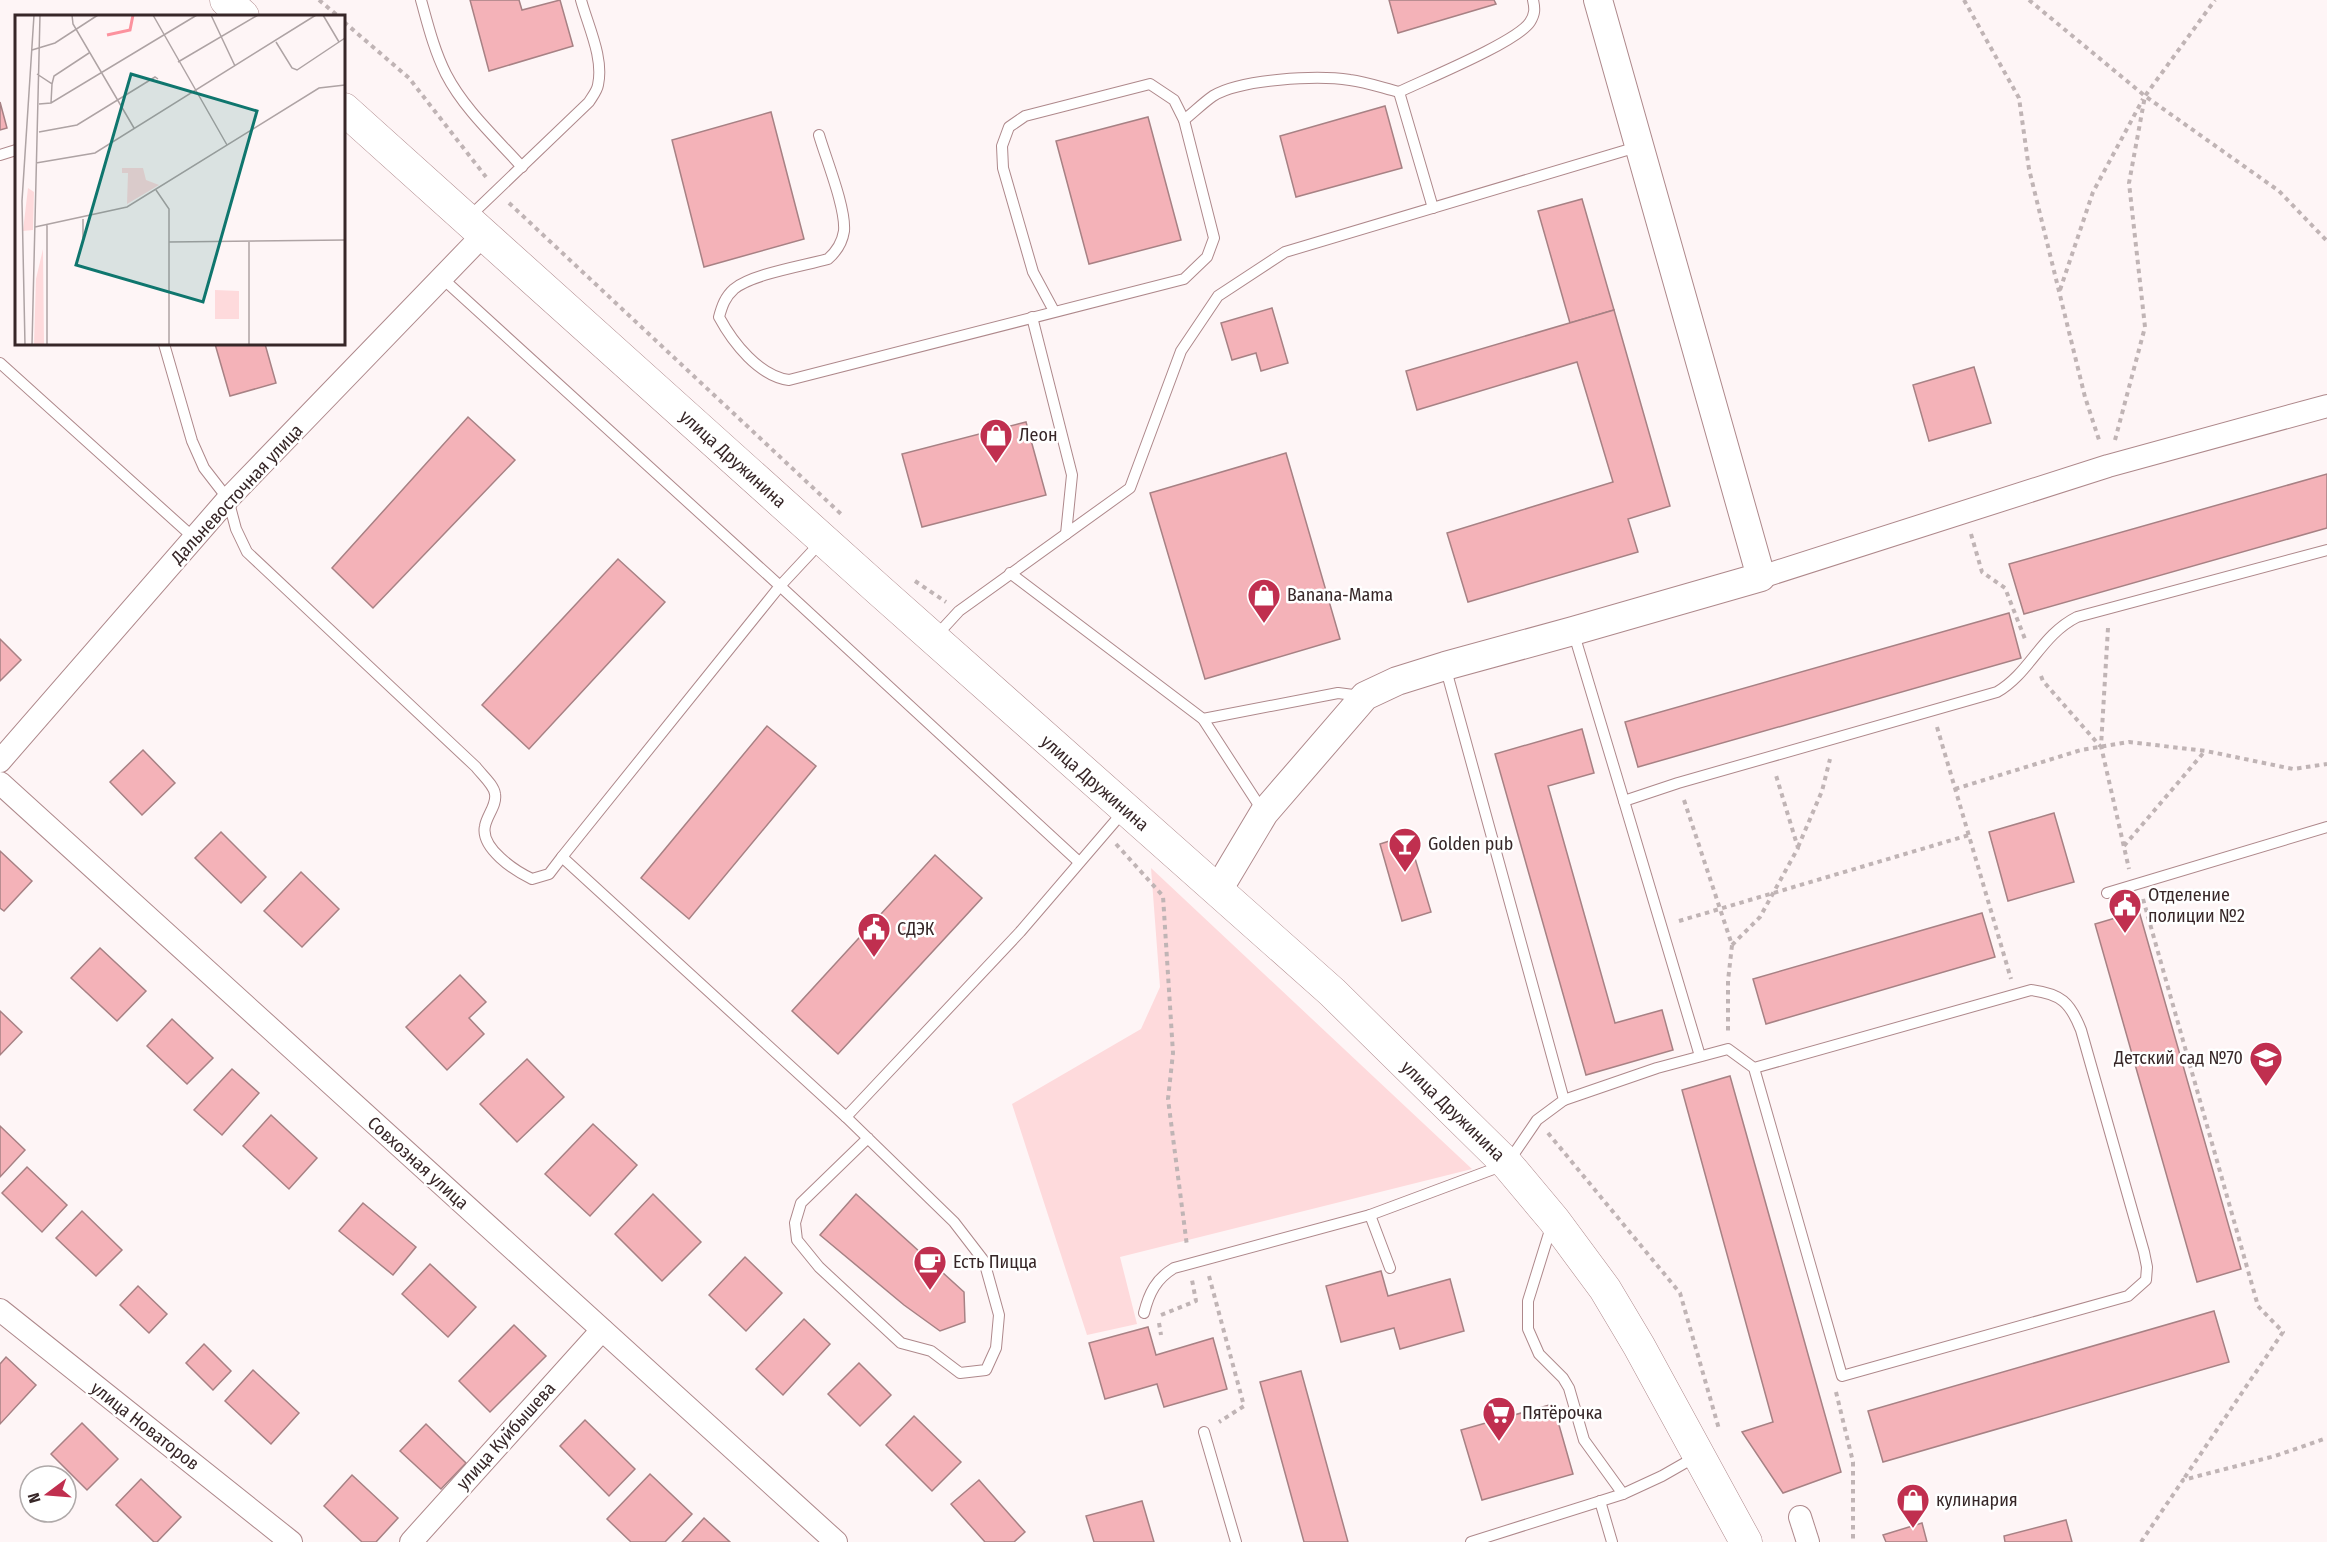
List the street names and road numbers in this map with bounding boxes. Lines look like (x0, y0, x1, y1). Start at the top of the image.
street label: улица Дружинина (675, 405, 791, 513)
street label: Дальневосточная улица (166, 419, 308, 569)
street label: улица Дружинина (1037, 730, 1154, 836)
street label: улица Дружинина (1397, 1056, 1510, 1166)
street label: Совхозная улица (363, 1112, 473, 1214)
street label: улица Новаторов (86, 1377, 204, 1475)
street label: улица Куйбышева (452, 1378, 560, 1494)

